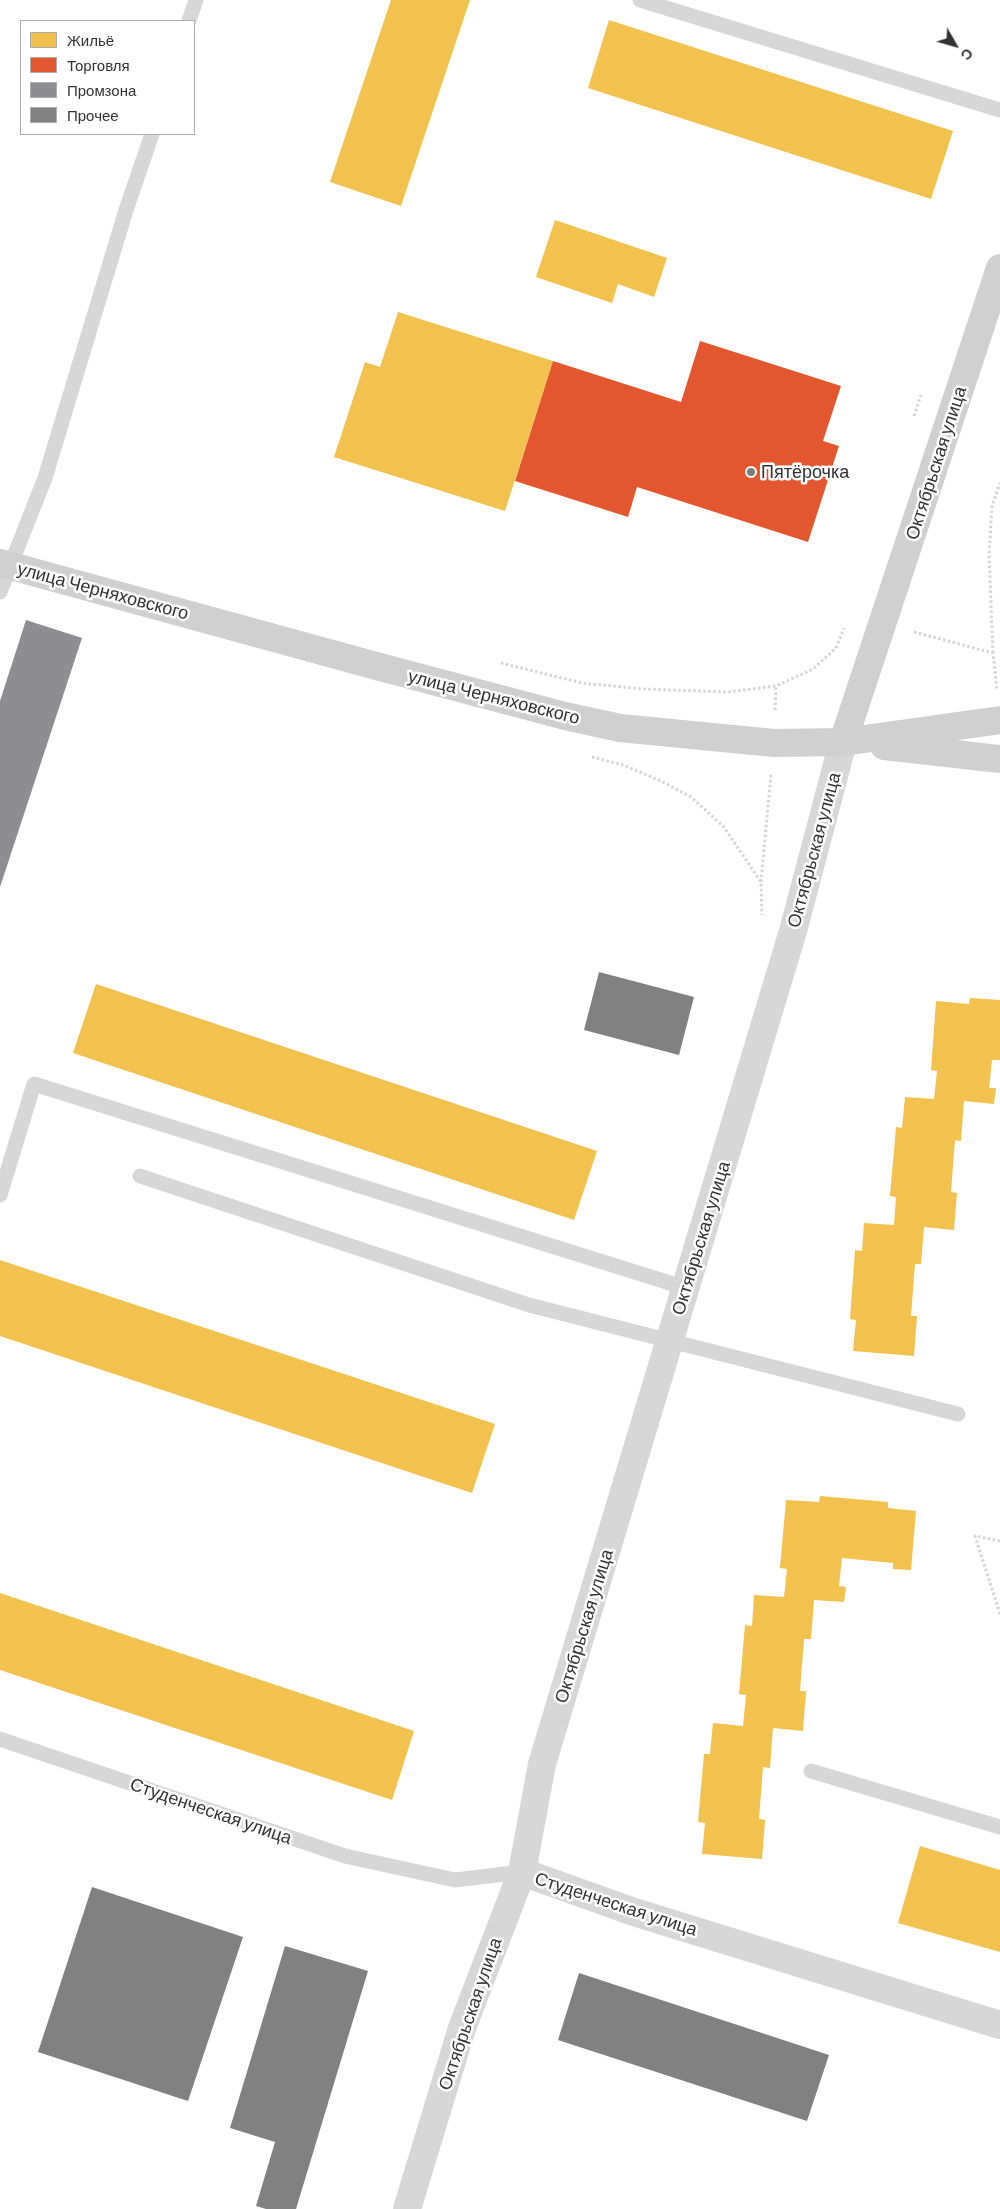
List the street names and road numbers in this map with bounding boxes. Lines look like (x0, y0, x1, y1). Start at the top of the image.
street label: Октябрьская улица (901, 384, 971, 542)
street label: улица Черняховского (15, 558, 191, 624)
street label: улица Черняховского (406, 665, 582, 729)
street label: Октябрьская улица (783, 770, 845, 930)
street label: Октябрьская улица (667, 1158, 735, 1318)
street label: Октябрьская улица (550, 1546, 618, 1706)
street label: Студенческая улица (127, 1773, 295, 1849)
street label: Студенческая улица (532, 1867, 700, 1941)
street label: Октябрьская улица (434, 1935, 506, 2093)

